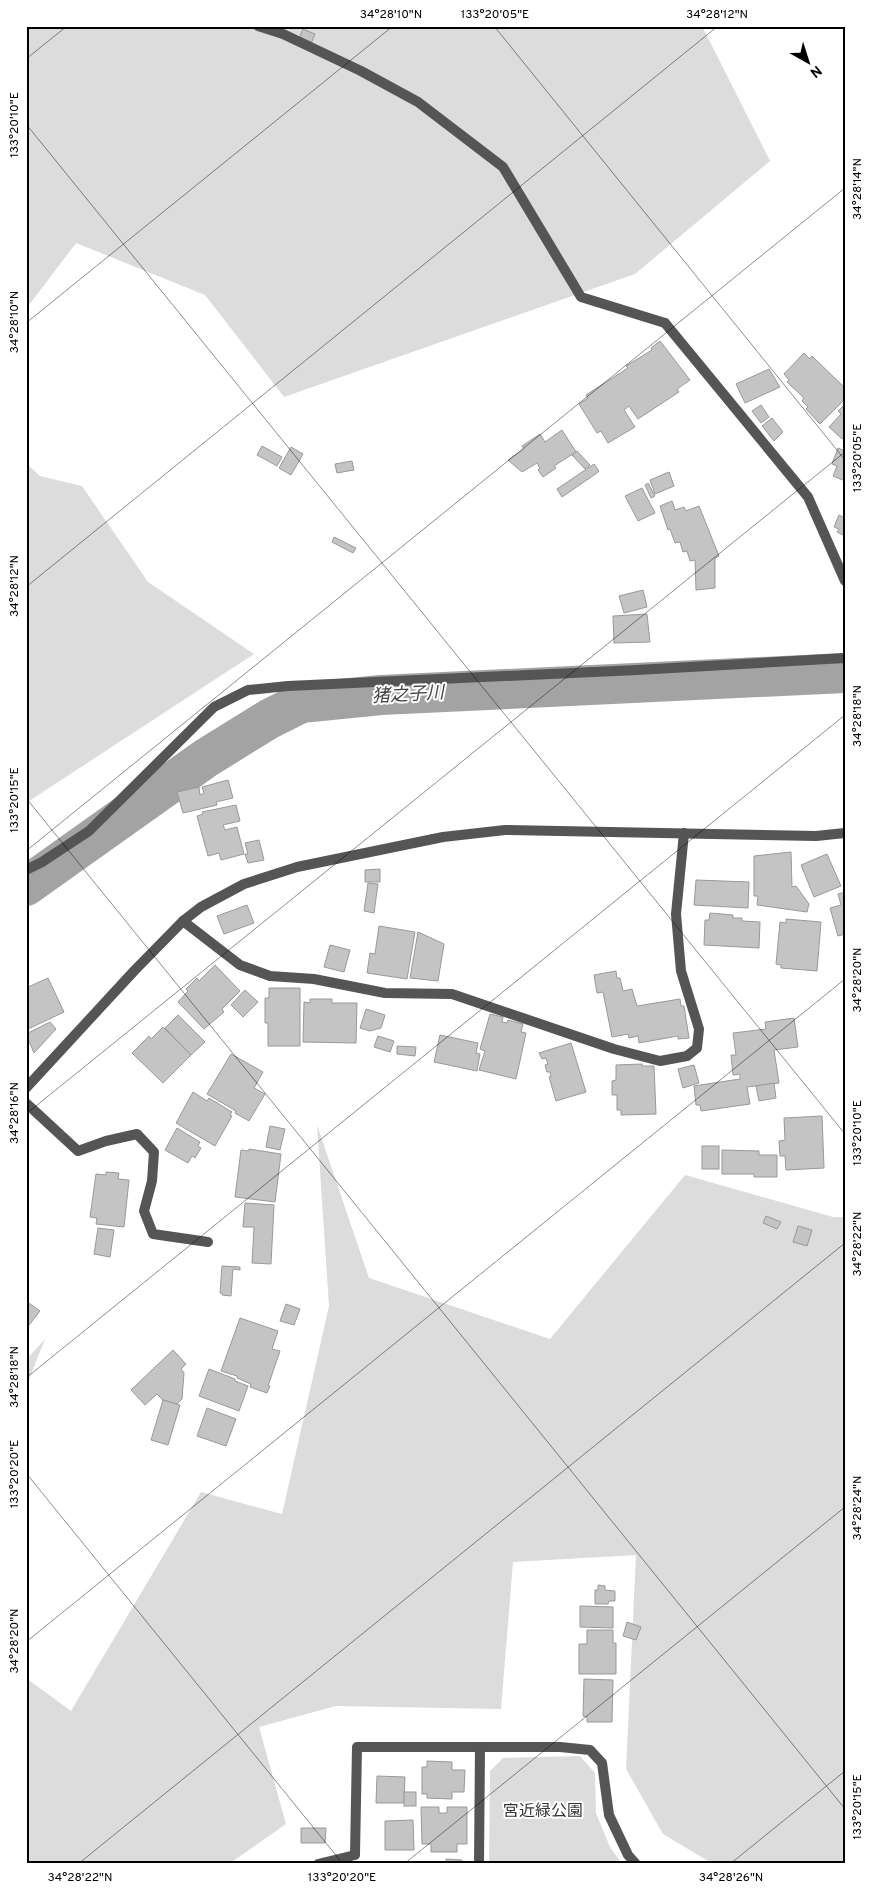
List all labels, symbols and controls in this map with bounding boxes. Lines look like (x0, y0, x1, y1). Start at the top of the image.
text: 34°28'10"N (360, 7, 422, 23)
text: 133°20'05"E (461, 7, 529, 23)
text: 34°28'12"N (686, 7, 748, 23)
north arrow (784, 38, 834, 88)
text: N (806, 61, 824, 81)
text: 133°20'10"E (7, 92, 23, 158)
text: 34°28'14"N (850, 158, 866, 220)
text: 34°28'10"N (7, 291, 23, 353)
text: 133°20'05"E (850, 424, 866, 492)
text: 34°28'12"N (7, 555, 23, 617)
water label: 猪之子川 (372, 682, 447, 709)
text: 34°28'18"N (850, 685, 866, 747)
text: 133°20'15"E (7, 767, 23, 833)
text: 34°28'20"N (850, 947, 866, 1013)
text: 34°28'16"N (7, 1082, 23, 1144)
text: 133°20'10"E (850, 1100, 866, 1166)
text: 34°28'22"N (850, 1212, 866, 1276)
text: 34°28'18"N (7, 1346, 23, 1408)
text: 133°20'20"E (7, 1440, 23, 1508)
text: 34°28'24"N (850, 1476, 866, 1540)
text: 34°28'20"N (7, 1608, 23, 1674)
text: 133°20'15"E (850, 1774, 866, 1840)
park label: 宮近緑公園 (503, 1802, 583, 1822)
text: 34°28'22"N (48, 1870, 112, 1886)
text: 133°20'20"E (308, 1870, 376, 1886)
text: 34°28'26"N (699, 1870, 763, 1886)

